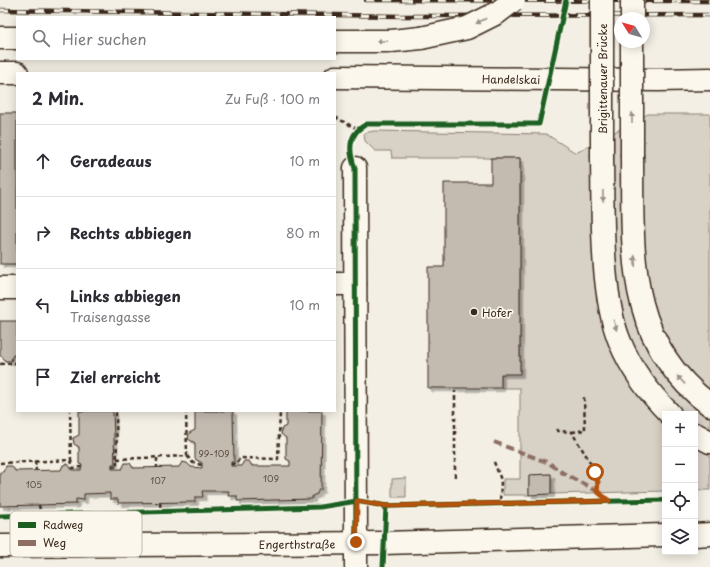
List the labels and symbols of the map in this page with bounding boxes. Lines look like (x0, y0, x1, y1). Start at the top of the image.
north arrow (614, 12, 650, 48)
one-way arrow (475, 18, 487, 24)
street label: Brigittenauer Brücke (594, 23, 611, 134)
one-way arrow (375, 38, 388, 44)
street label: Handelskai (482, 70, 540, 87)
one-way arrow (628, 112, 635, 124)
one-way arrow (600, 190, 606, 203)
one-way arrow (632, 255, 639, 267)
place label: Hofer (482, 304, 513, 321)
marker: Hofer (469, 307, 479, 317)
one-way arrow (612, 320, 618, 332)
one-way arrow (676, 375, 686, 385)
house number: 99-109 (198, 446, 230, 460)
route start (586, 463, 604, 481)
house number: 109 (263, 471, 279, 485)
house number: 107 (150, 473, 166, 487)
house number: 105 (26, 477, 42, 491)
legend (10, 511, 142, 557)
text: Radweg (43, 516, 83, 533)
route end (347, 533, 365, 551)
text: Weg (43, 534, 66, 551)
street label: Engerthstraße (259, 535, 335, 552)

